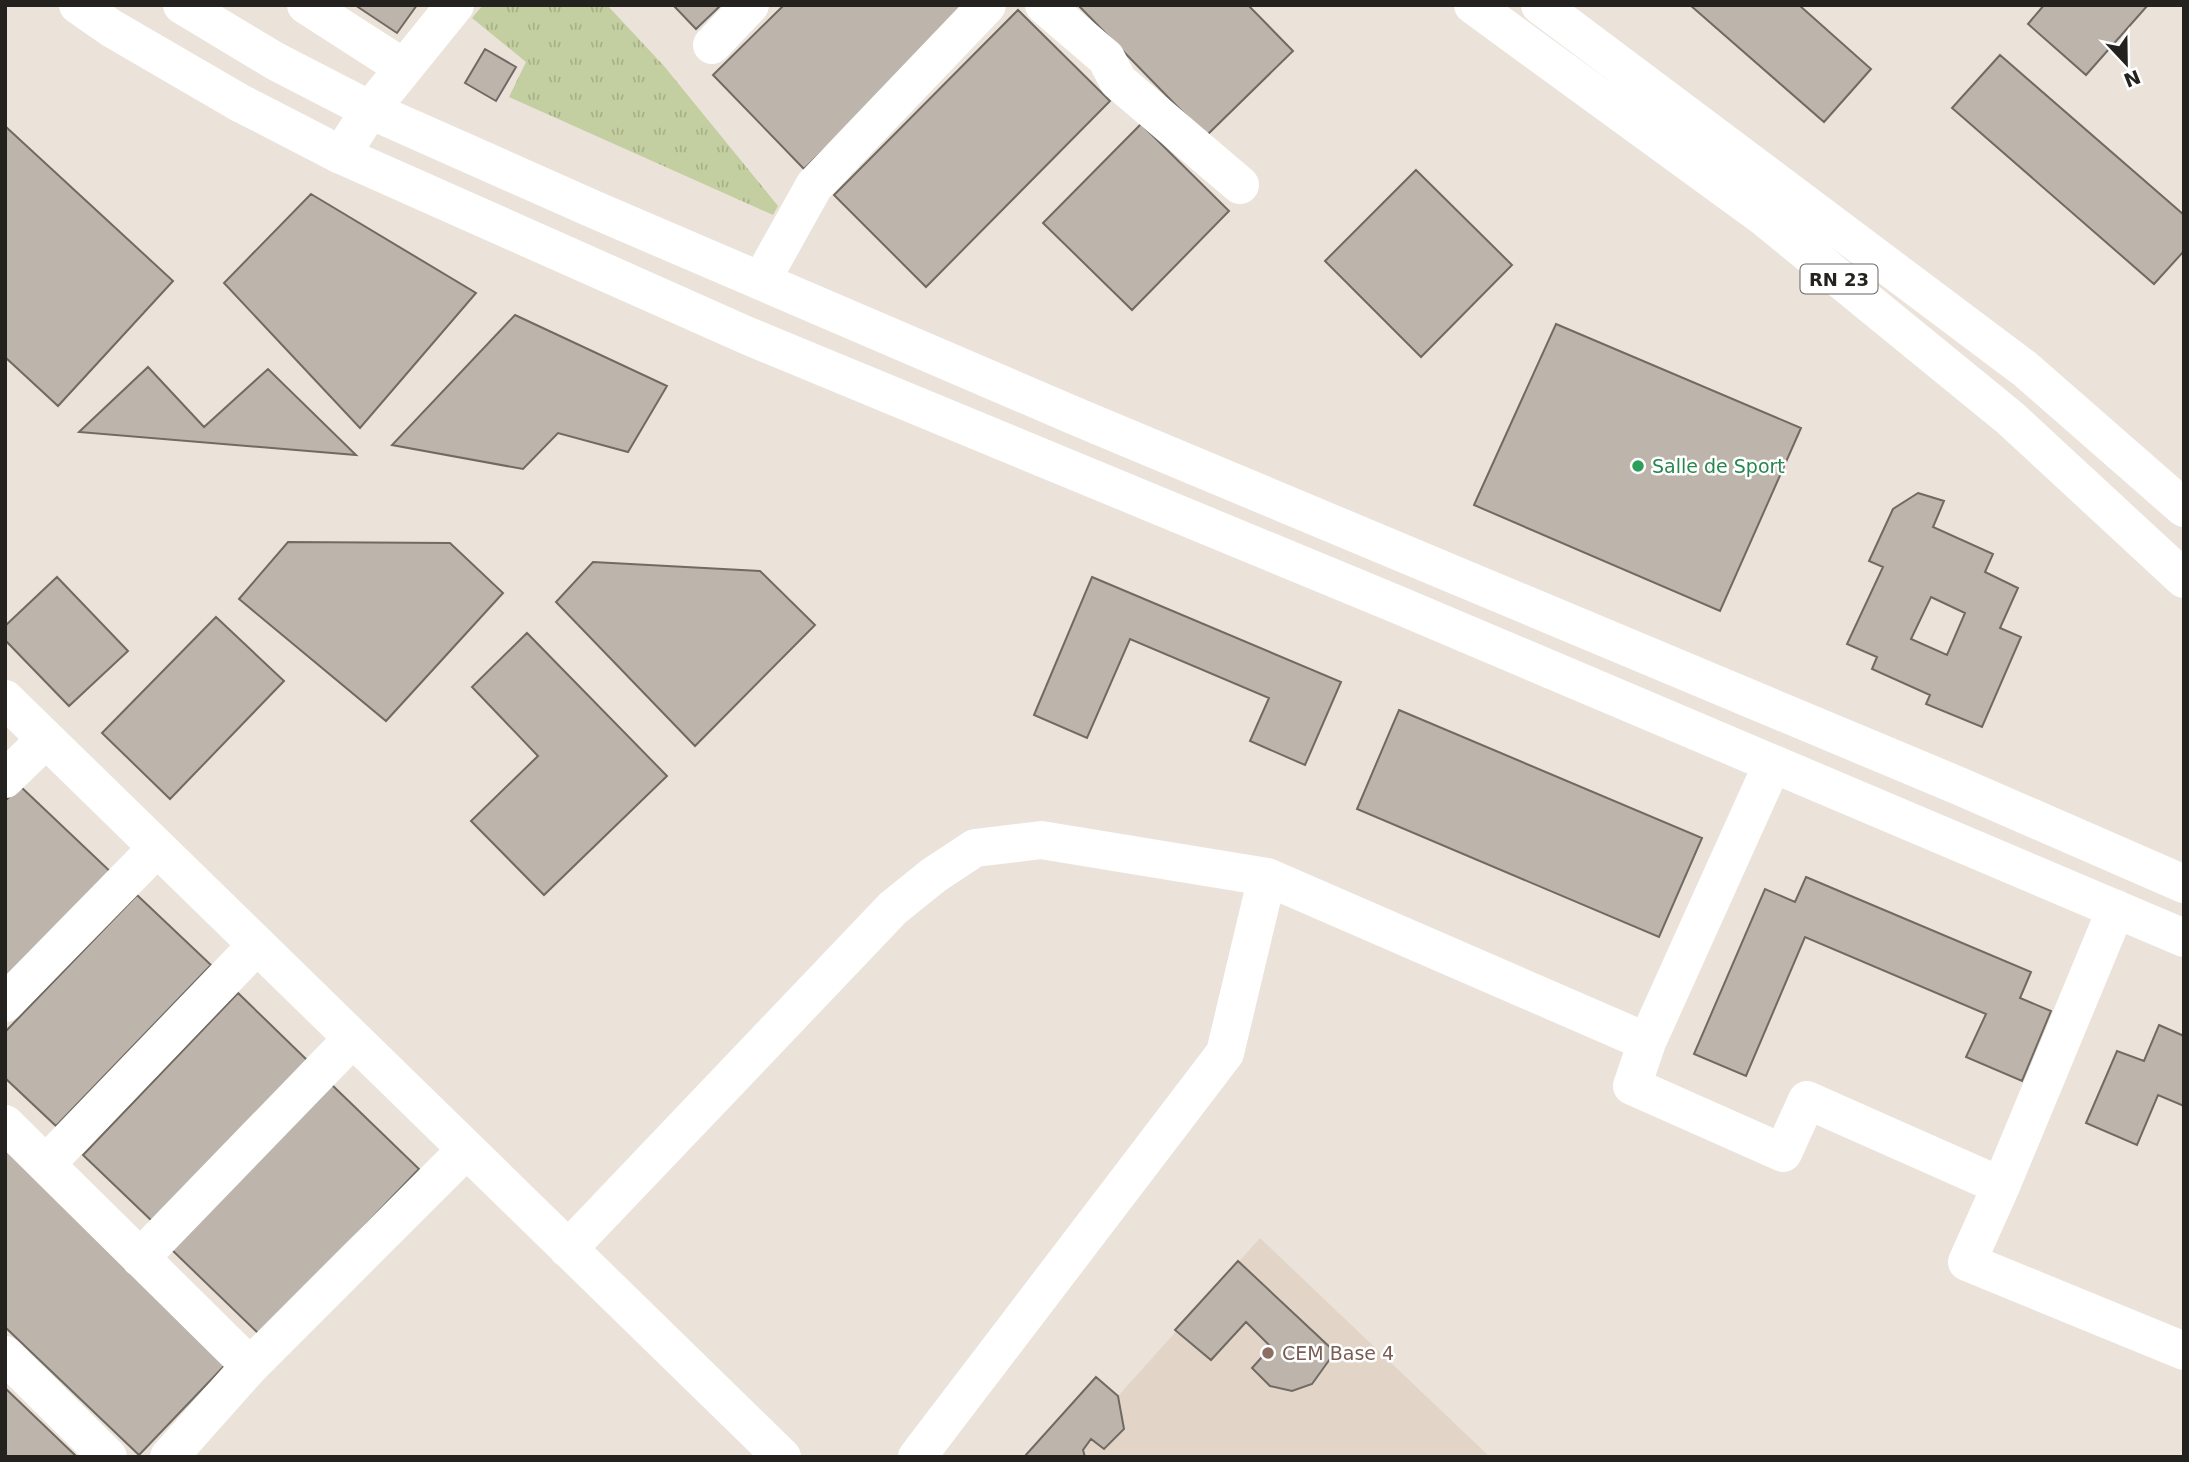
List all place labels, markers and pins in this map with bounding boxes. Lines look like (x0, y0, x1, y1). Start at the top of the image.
place label: Salle de Sport (1652, 455, 1785, 477)
marker: Salle de Sport (1630, 458, 1646, 474)
place label: CEM Base 4 (1282, 1342, 1394, 1364)
marker: CEM Base 4 (1260, 1345, 1276, 1361)

